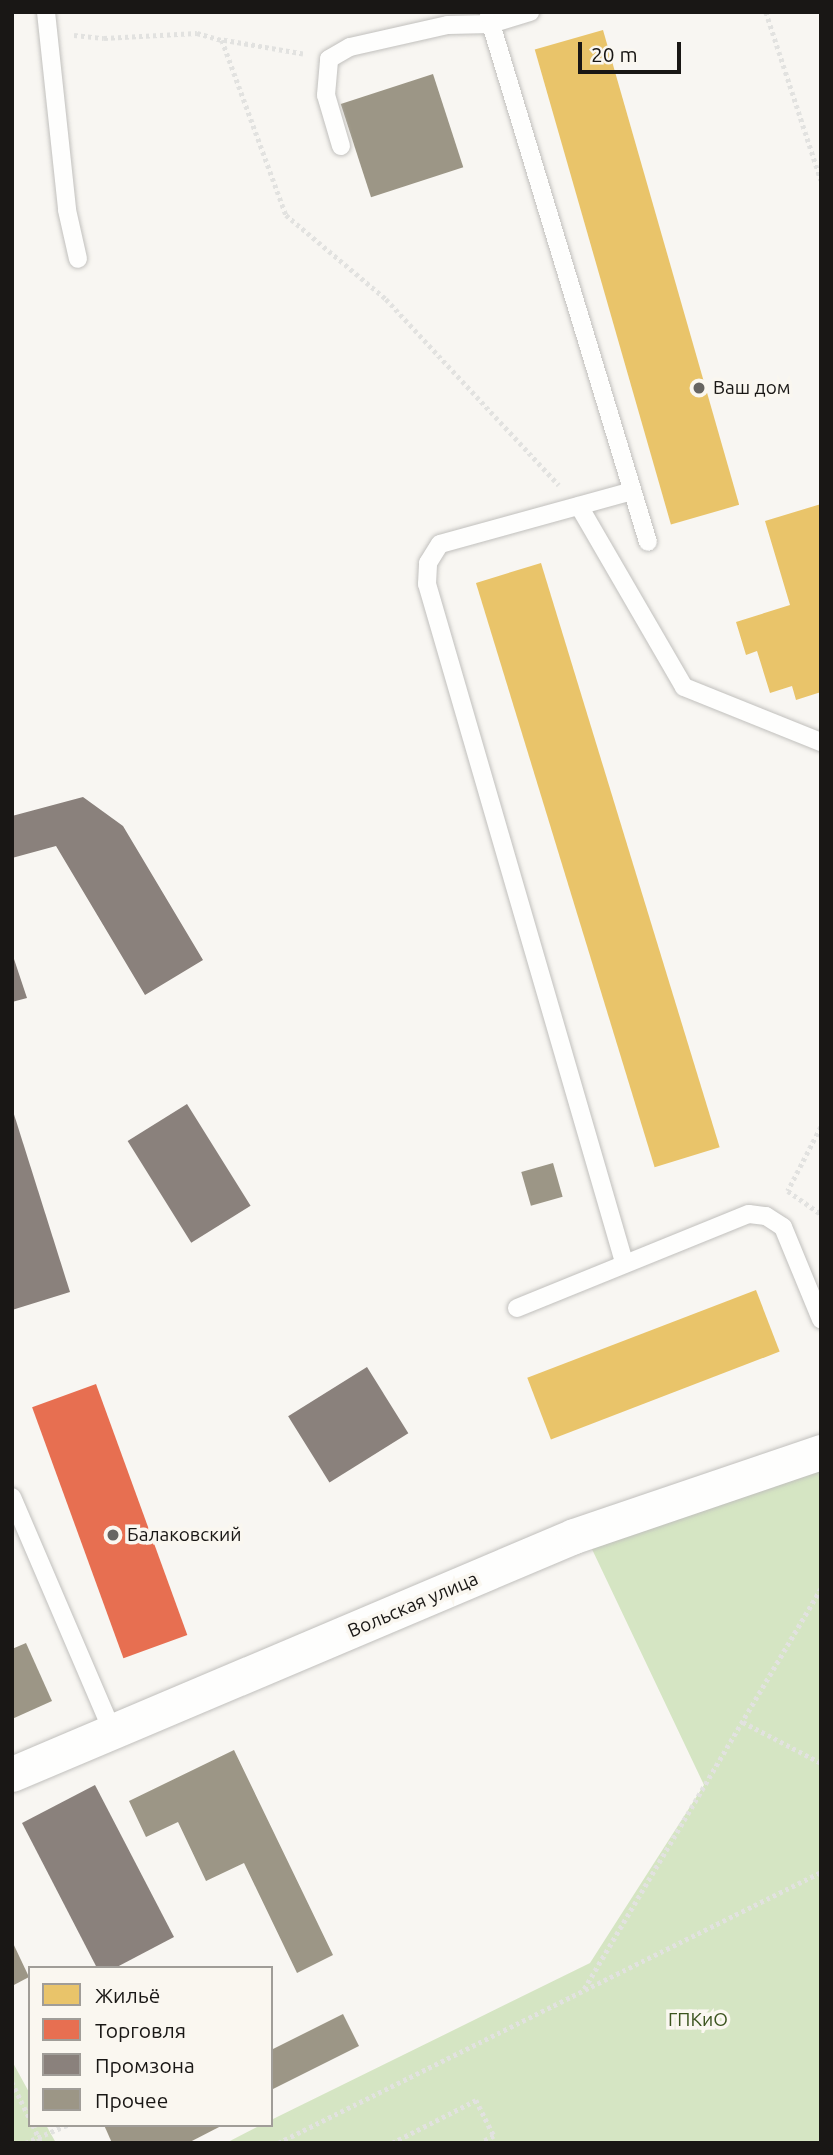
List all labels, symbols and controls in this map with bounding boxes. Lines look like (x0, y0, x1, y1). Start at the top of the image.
scale bar (581, 28, 684, 72)
text: 20 m (591, 42, 638, 66)
place label: Ваш дом (713, 377, 791, 399)
marker: Ваш дом (691, 380, 707, 396)
place label: Балаковский (127, 1524, 241, 1546)
marker: Балаковский (105, 1527, 121, 1543)
street label: Вольская улица (345, 1567, 481, 1643)
legend (28, 1966, 273, 2127)
text: Жильё (95, 1983, 160, 2007)
park label: ГПКиО (668, 2009, 728, 2031)
text: Торговля (95, 2018, 186, 2042)
text: Промзона (95, 2053, 195, 2077)
text: Прочее (95, 2088, 168, 2112)

